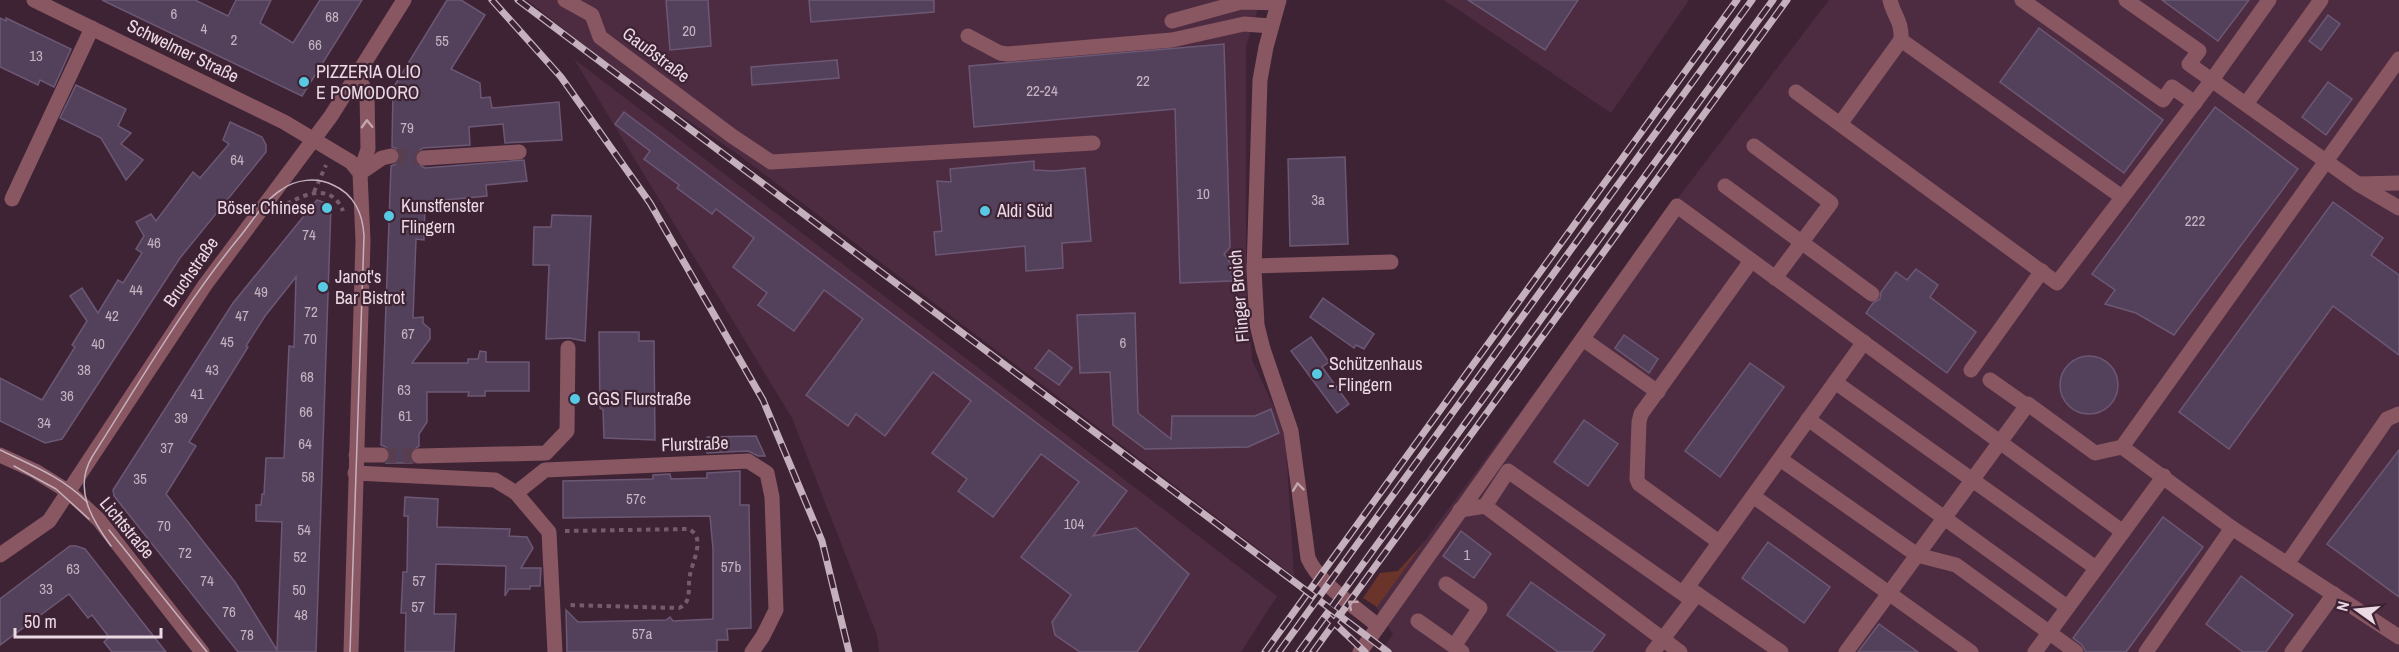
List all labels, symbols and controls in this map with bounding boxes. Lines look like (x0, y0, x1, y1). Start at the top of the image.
house number: 6 (171, 3, 178, 24)
house number: 68 (325, 6, 339, 27)
street label: Schwelmer Straße (123, 13, 243, 88)
house number: 4 (201, 18, 208, 39)
house number: 20 (682, 20, 696, 41)
street label: Gaußstraße (617, 21, 695, 88)
house number: 2 (231, 29, 238, 50)
house number: 55 (435, 30, 449, 51)
house number: 66 (308, 34, 322, 55)
house number: 13 (29, 45, 43, 66)
place label: PIZZERIA OLIO E POMODORO (316, 59, 421, 105)
house number: 22 (1136, 70, 1150, 91)
marker: PIZZERIA OLIO E POMODORO (297, 75, 311, 89)
house number: 22-24 (1026, 80, 1058, 101)
house number: 79 (400, 117, 414, 138)
one-way arrow (361, 119, 374, 128)
house number: 64 (230, 149, 244, 170)
house number: 10 (1196, 183, 1210, 204)
house number: 3a (1311, 189, 1325, 210)
place label: Kunstfenster Flingern (401, 193, 484, 239)
place label: Böser Chinese (217, 195, 315, 220)
place label: Aldi Süd (996, 198, 1053, 223)
marker: Böser Chinese (320, 201, 334, 215)
marker: Aldi Süd (978, 204, 992, 218)
marker: Kunstfenster Flingern (382, 209, 396, 223)
house number: 222 (2185, 210, 2205, 231)
house number: 74 (302, 224, 316, 245)
house number: 46 (147, 232, 161, 253)
street label: Bruchstraße (157, 232, 224, 312)
street label: Flinger Broich (1222, 249, 1255, 343)
place label: Janot's Bar Bistrot (335, 264, 405, 310)
house number: 44 (129, 279, 143, 300)
marker: Janot's Bar Bistrot (316, 280, 330, 294)
house number: 49 (254, 281, 268, 302)
house number: 72 (304, 301, 318, 322)
house number: 42 (105, 305, 119, 326)
house number: 47 (235, 305, 249, 326)
house number: 67 (401, 323, 415, 344)
house number: 70 (303, 328, 317, 349)
house number: 45 (220, 331, 234, 352)
house number: 6 (1120, 332, 1127, 353)
house number: 40 (91, 333, 105, 354)
place label: Schützenhaus - Flingern (1329, 351, 1423, 397)
house number: 38 (77, 359, 91, 380)
house number: 43 (205, 359, 219, 380)
house number: 68 (300, 366, 314, 387)
marker: Schützenhaus - Flingern (1310, 367, 1324, 381)
house number: 63 (397, 379, 411, 400)
house number: 41 (190, 383, 204, 404)
house number: 36 (60, 385, 74, 406)
place label: GGS Flurstraße (587, 386, 691, 411)
marker: GGS Flurstraße (568, 392, 582, 406)
house number: 66 (299, 401, 313, 422)
house number: 61 (398, 405, 412, 426)
house number: 39 (174, 407, 188, 428)
house number: 34 (37, 412, 51, 433)
street label: Flurstraße (661, 430, 729, 457)
house number: 64 (298, 433, 312, 454)
house number: 37 (160, 437, 174, 458)
house number: 58 (301, 466, 315, 487)
house number: 35 (133, 468, 147, 489)
one-way arrow (1292, 482, 1305, 492)
house number: 57c (626, 488, 646, 509)
street label: Lichtstraße (94, 491, 161, 564)
house number: 104 (1064, 513, 1084, 534)
house number: 70 (157, 515, 171, 536)
house number: 54 (297, 519, 311, 540)
house number: 72 (178, 542, 192, 563)
house number: 1 (1464, 544, 1471, 565)
house number: 52 (293, 546, 307, 567)
house number: 57b (721, 556, 741, 577)
house number: 63 (66, 558, 80, 579)
house number: 74 (200, 570, 214, 591)
house number: 57 (412, 570, 426, 591)
house number: 33 (39, 578, 53, 599)
house number: 50 (292, 579, 306, 600)
north arrow (2327, 580, 2387, 640)
house number: 57 (411, 596, 425, 617)
text: N (2331, 599, 2354, 614)
one-way arrow (1348, 600, 1359, 611)
scale bar (15, 601, 160, 639)
house number: 76 (222, 601, 236, 622)
house number: 48 (294, 604, 308, 625)
text: 50 m (24, 609, 57, 634)
house number: 57a (632, 623, 652, 644)
house number: 78 (240, 624, 254, 645)

